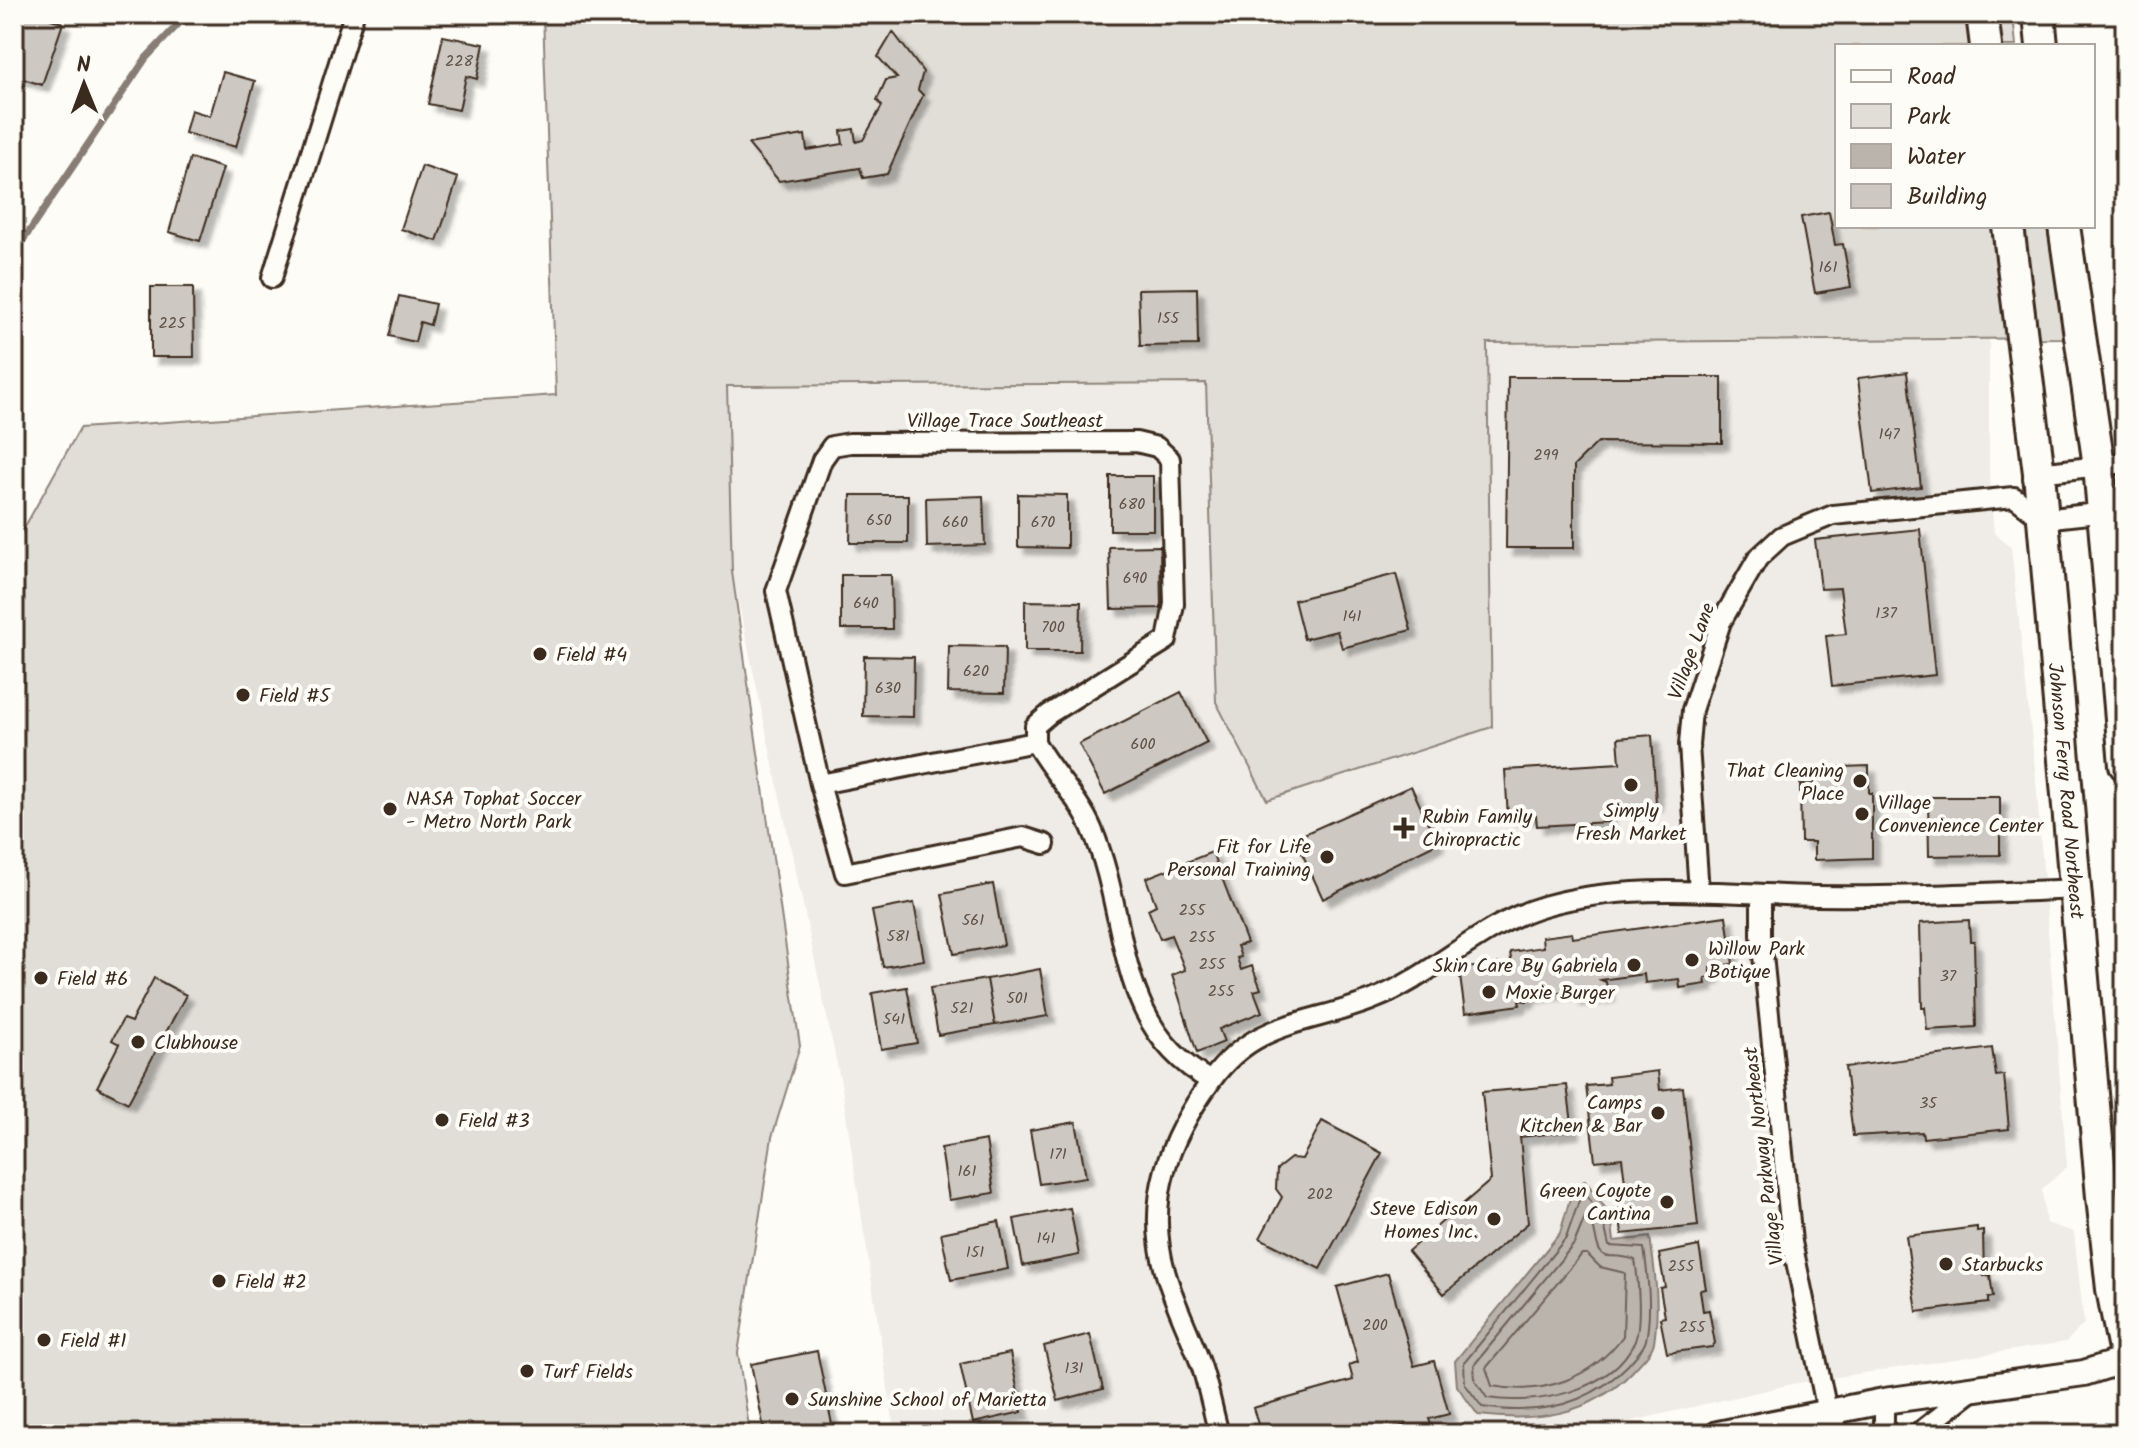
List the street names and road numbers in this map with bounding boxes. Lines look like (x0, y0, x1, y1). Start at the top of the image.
street label: Village Trace Southeast (907, 406, 1103, 438)
street label: Village Lane (1661, 599, 1725, 705)
street label: Johnson Ferry Road Northeast (2038, 662, 2092, 921)
street label: Village Parkway Northeast (1736, 1044, 1794, 1267)

